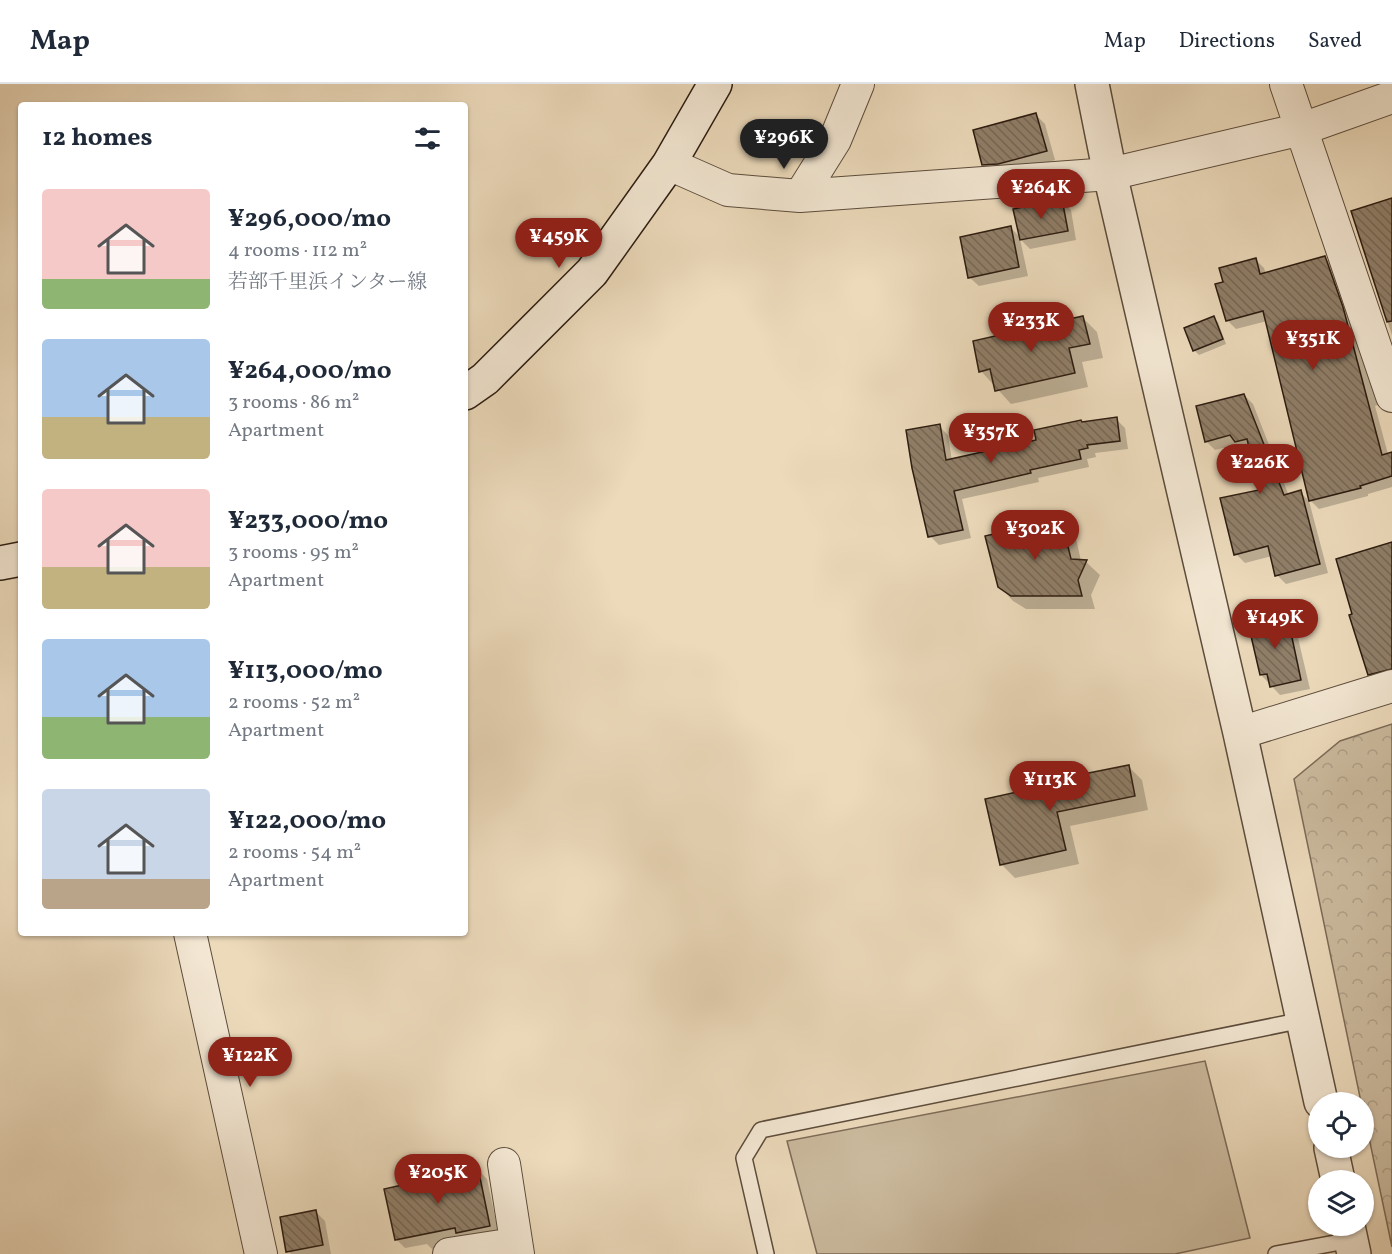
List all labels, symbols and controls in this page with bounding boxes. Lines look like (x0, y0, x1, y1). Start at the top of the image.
text: Map (30, 22, 90, 61)
text: Map (1104, 27, 1146, 56)
text: Directions (1179, 27, 1275, 56)
text: Saved (1308, 27, 1362, 56)
pin: ¥296K (742, 119, 826, 170)
text: 12 homes (42, 120, 153, 156)
icon: filters (411, 122, 444, 155)
text: ¥296K (754, 124, 814, 152)
pin: ¥264K (999, 169, 1083, 220)
text: ¥264K (1011, 174, 1071, 202)
text: ¥296,000/mo (228, 201, 391, 237)
icon: home (90, 213, 162, 285)
pin: ¥459K (517, 218, 601, 269)
text: ¥459K (529, 223, 589, 251)
text: 4 rooms · 112 m² (228, 237, 367, 265)
text: 若部千里浜インター線 (228, 269, 427, 297)
pin: ¥233K (989, 302, 1073, 353)
text: ¥233K (1002, 307, 1060, 335)
pin: ¥351K (1271, 320, 1355, 371)
text: ¥351K (1286, 325, 1340, 353)
text: ¥264,000/mo (228, 353, 392, 389)
icon: home (90, 363, 162, 435)
text: 3 rooms · 86 m² (228, 389, 359, 417)
pin: ¥357K (949, 413, 1033, 464)
text: Apartment (228, 417, 324, 445)
text: ¥357K (963, 418, 1019, 446)
pin: ¥226K (1218, 444, 1302, 495)
text: ¥226K (1231, 449, 1289, 477)
text: ¥233,000/mo (228, 503, 388, 539)
pin: ¥302K (993, 510, 1077, 561)
icon: home (90, 513, 162, 585)
text: ¥302K (1005, 515, 1065, 543)
text: 3 rooms · 95 m² (228, 539, 359, 567)
text: Apartment (228, 567, 324, 595)
pin: ¥149K (1233, 599, 1317, 650)
text: ¥149K (1246, 604, 1304, 632)
text: ¥113,000/mo (228, 653, 383, 689)
icon: home (90, 663, 162, 735)
text: 2 rooms · 52 m² (228, 689, 360, 717)
text: Apartment (228, 717, 324, 745)
pin: ¥113K (1008, 761, 1092, 812)
text: ¥113K (1023, 766, 1077, 794)
text: ¥122,000/mo (228, 803, 386, 839)
icon: home (90, 813, 162, 885)
text: 2 rooms · 54 m² (228, 839, 361, 867)
text: Apartment (228, 867, 324, 895)
pin: ¥122K (208, 1037, 292, 1088)
text: ¥122K (222, 1042, 278, 1070)
map controls (1308, 1092, 1374, 1236)
button: locate (1308, 1092, 1374, 1158)
pin: ¥205K (396, 1154, 480, 1205)
text: ¥205K (408, 1159, 468, 1187)
button: layers (1308, 1170, 1374, 1236)

